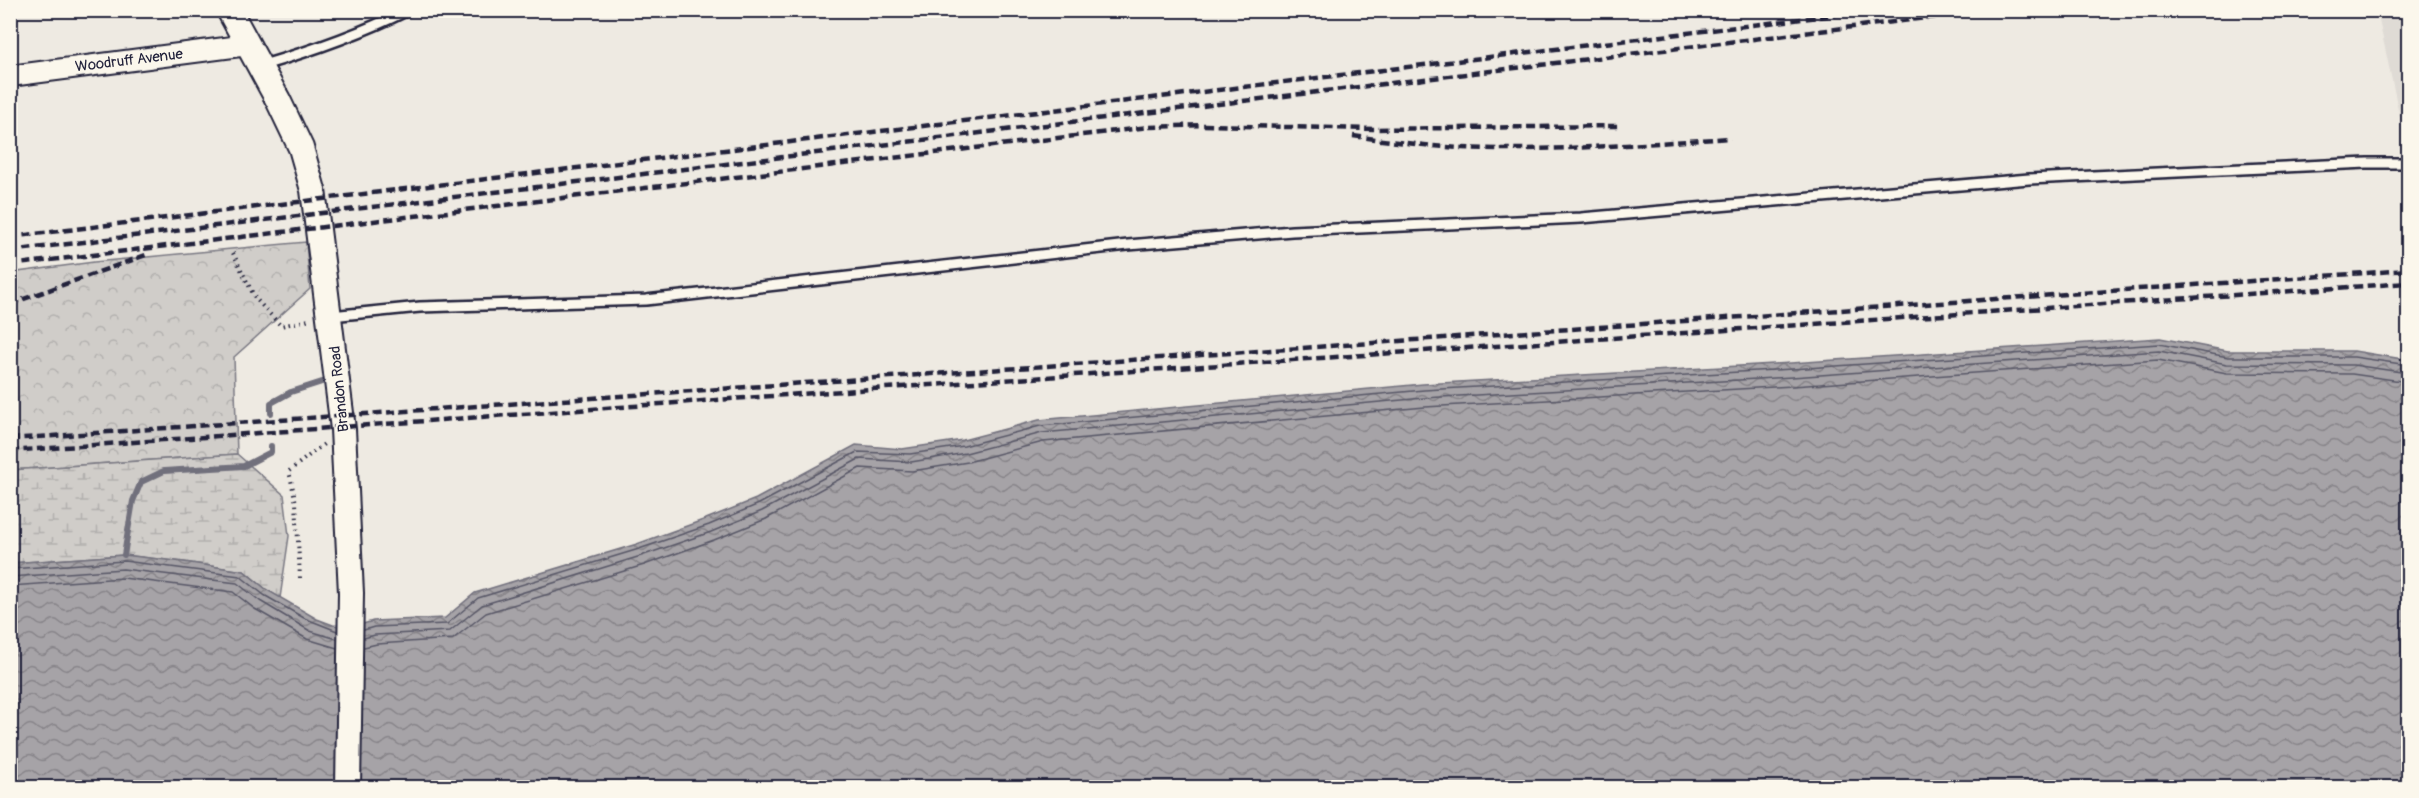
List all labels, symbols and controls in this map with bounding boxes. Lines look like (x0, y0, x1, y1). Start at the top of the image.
street label: Woodruff Avenue (74, 44, 185, 77)
street label: Brandon Road (326, 345, 353, 433)

